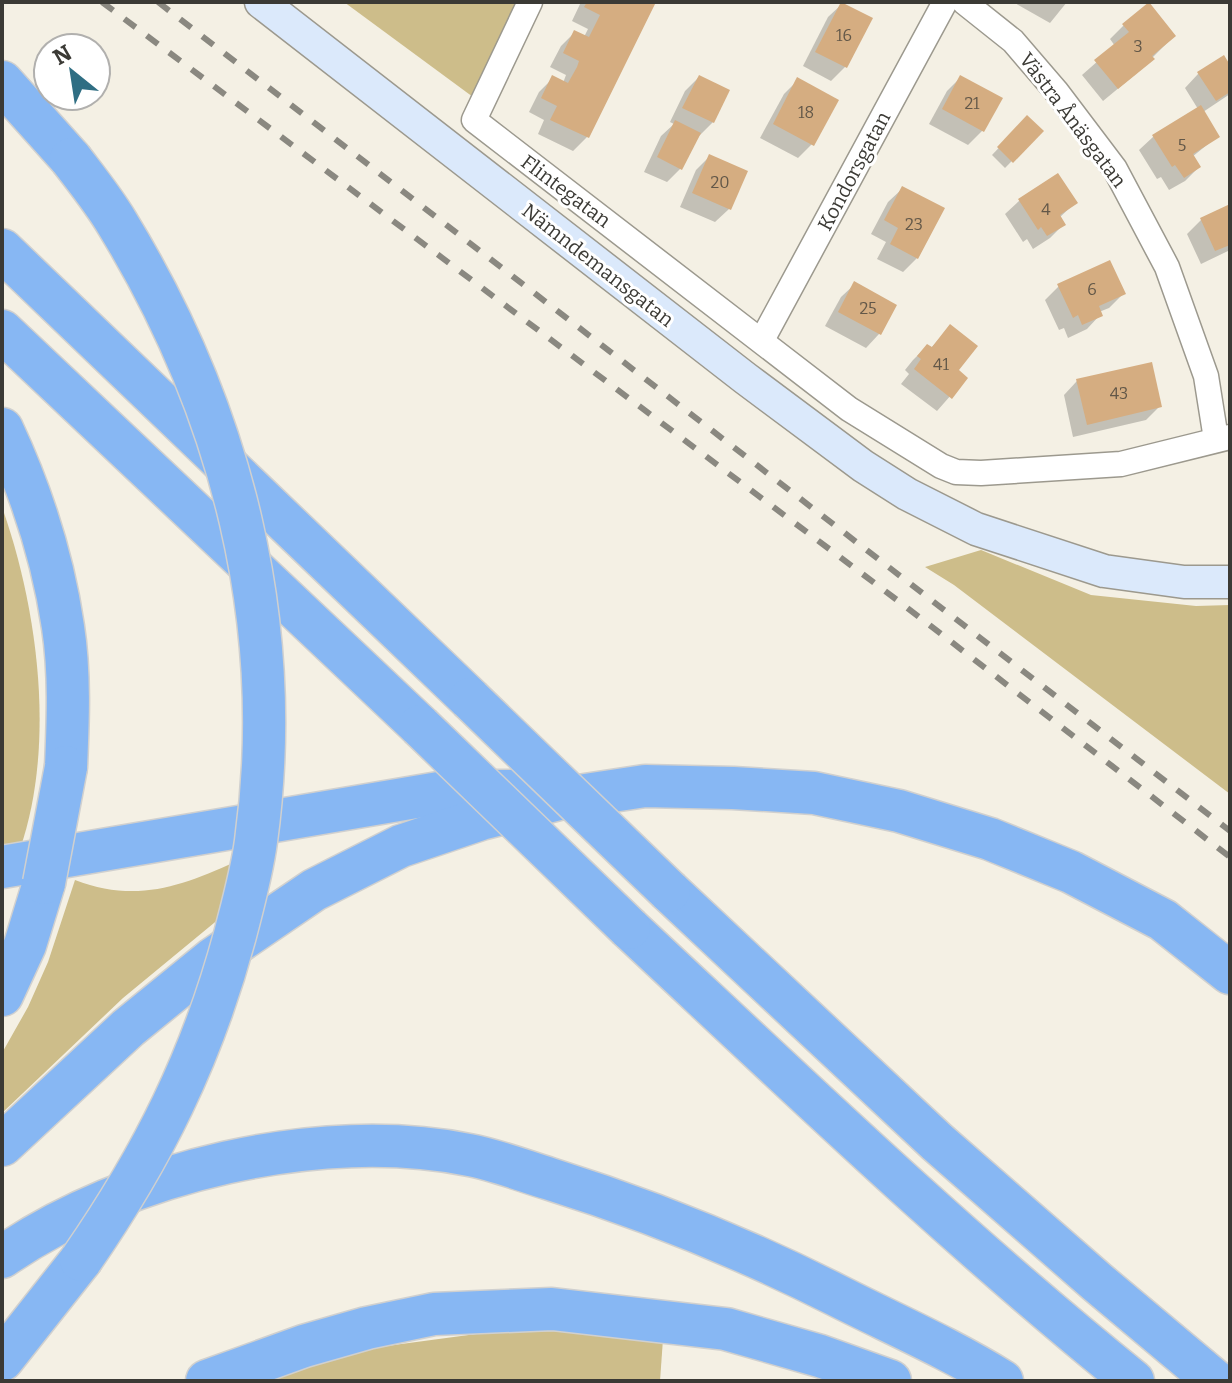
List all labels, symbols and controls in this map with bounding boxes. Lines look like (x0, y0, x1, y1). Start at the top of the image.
house number: 16 (836, 26, 852, 45)
north arrow (32, 32, 112, 112)
house number: 3 (1133, 37, 1143, 56)
text: N (48, 39, 76, 71)
street label: Västra Ånäsgatan (1014, 48, 1132, 192)
house number: 21 (964, 94, 980, 113)
house number: 18 (798, 103, 814, 122)
street label: Kondorsgatan (813, 107, 896, 235)
house number: 5 (1178, 136, 1186, 155)
street label: Flintegatan (517, 150, 616, 233)
house number: 20 (711, 173, 729, 192)
street label: Nämndemansgatan (517, 198, 679, 332)
house number: 4 (1041, 200, 1051, 219)
house number: 23 (905, 215, 923, 234)
house number: 6 (1087, 280, 1097, 299)
house number: 25 (859, 299, 877, 318)
house number: 41 (933, 355, 949, 374)
house number: 43 (1110, 384, 1128, 403)

